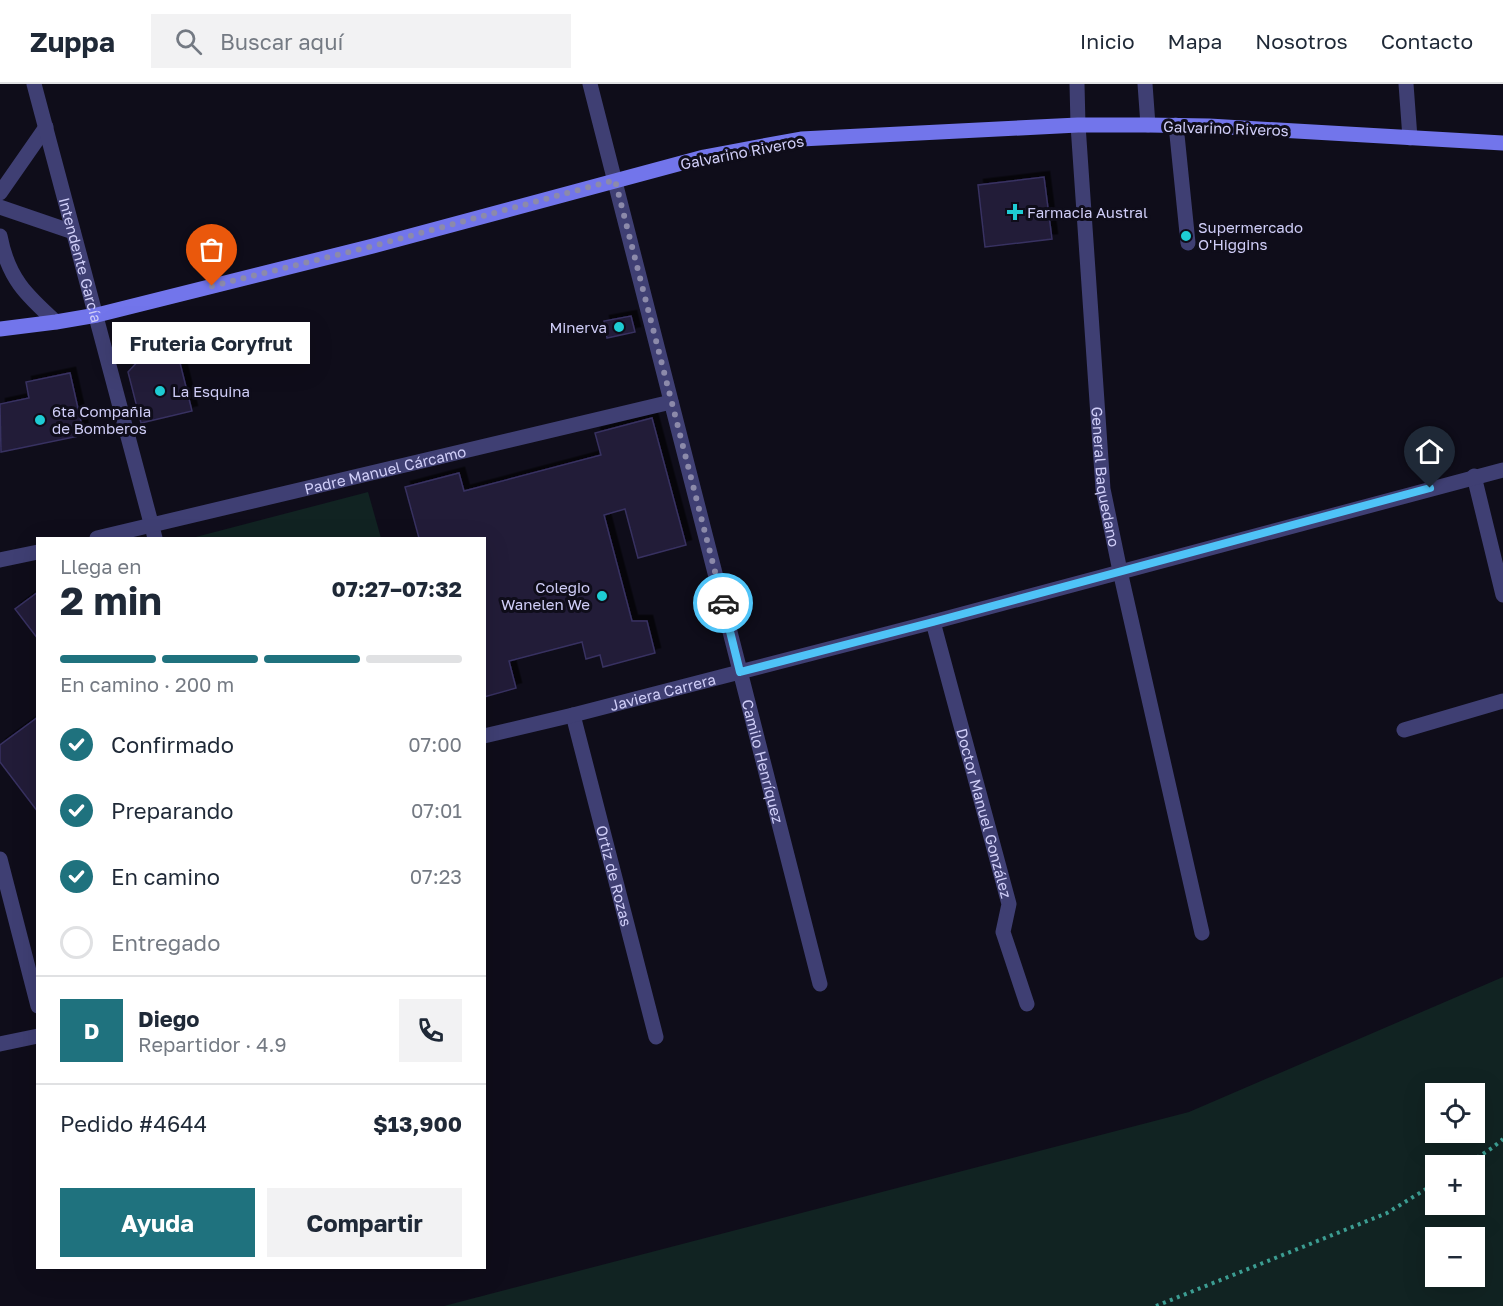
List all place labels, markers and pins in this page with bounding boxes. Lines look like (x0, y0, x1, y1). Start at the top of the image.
place label: Farmacia Austral (1027, 203, 1148, 221)
marker: Farmacia Austral (1008, 205, 1022, 219)
place label: Supermercado O'Higgins (1198, 218, 1303, 253)
pin (186, 224, 237, 286)
marker: Supermercado O'Higgins (1179, 229, 1193, 243)
place label: Minerva (549, 318, 607, 336)
marker: Minerva (612, 320, 626, 334)
callout: Fruteria Coryfrut (113, 322, 311, 364)
place label: La Esquina (172, 382, 250, 400)
marker: La Esquina (153, 384, 167, 398)
place label: 6ta Compañia de Bomberos (52, 402, 151, 437)
marker: 6ta Compañia de Bomberos (33, 413, 47, 427)
pin (1404, 426, 1455, 488)
place label: Colegio Wanelen We (501, 578, 590, 613)
marker: Colegio Wanelen We (595, 589, 609, 603)

